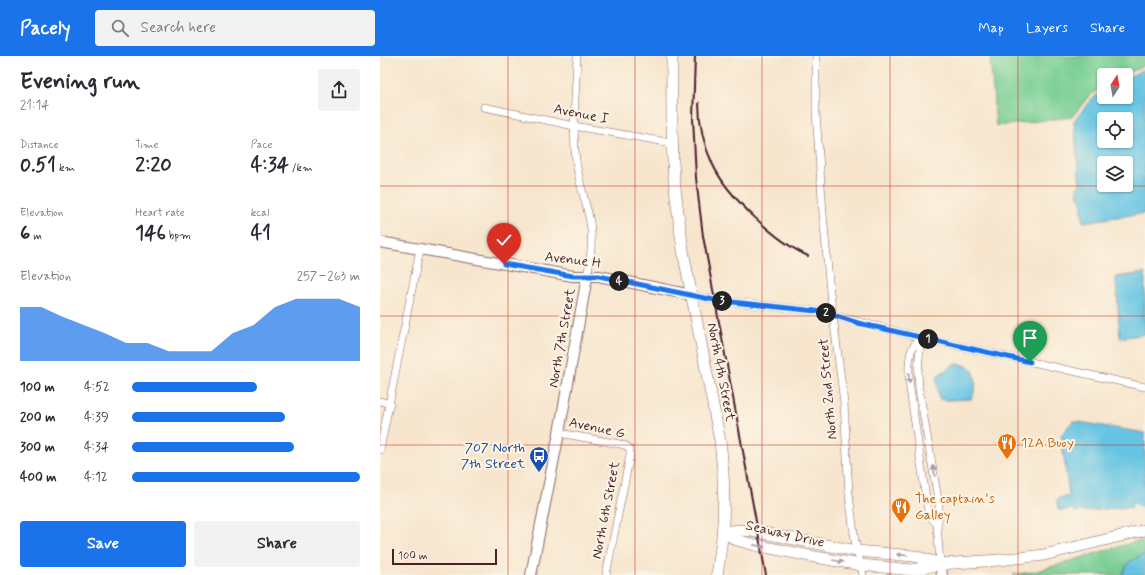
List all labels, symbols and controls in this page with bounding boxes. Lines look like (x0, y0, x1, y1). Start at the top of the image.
search box (95, 10, 375, 46)
text: Pacely (20, 16, 71, 41)
icon: search (109, 17, 131, 39)
text: Search here (141, 18, 216, 38)
text: Map (978, 19, 1004, 37)
text: Layers (1026, 19, 1068, 37)
text: Share (1090, 19, 1125, 37)
text: Evening run (20, 68, 140, 96)
north arrow (1097, 68, 1133, 104)
map controls (1097, 68, 1133, 192)
button: share (318, 69, 360, 111)
text: 21:14 (20, 97, 49, 114)
street label: Avenue I (552, 100, 610, 128)
button: locate (1097, 112, 1133, 148)
text: Distance (20, 138, 59, 152)
text: Time (135, 138, 158, 152)
text: Pace (251, 138, 273, 152)
text: 0.51 (20, 152, 56, 179)
text: 2:20 (135, 152, 172, 179)
text: 4:34 (251, 152, 289, 179)
button: layers (1097, 156, 1133, 192)
text: km (56, 161, 75, 175)
text: /km (289, 161, 313, 175)
text: Elevation (20, 206, 63, 220)
text: Heart rate (135, 206, 185, 220)
text: kcal (251, 206, 269, 220)
text: 6 (20, 220, 30, 247)
text: 146 (135, 220, 166, 247)
text: 41 (251, 220, 271, 247)
pin (487, 223, 521, 264)
text: m (30, 229, 42, 243)
text: bpm (166, 229, 191, 243)
icon: check (493, 229, 515, 251)
street label: Avenue H (544, 248, 602, 272)
text: Elevation (20, 268, 71, 285)
text: 257–263 m (297, 268, 360, 285)
pin: 4 (609, 271, 629, 291)
text: 4 (616, 274, 622, 288)
street label: North 7th Street (544, 286, 580, 389)
pin: 3 (712, 291, 732, 311)
text: 3 (720, 294, 724, 308)
pin: 2 (816, 303, 836, 323)
text: 2 (823, 306, 829, 320)
street label: North 4th Street (703, 321, 740, 424)
pin (1013, 321, 1047, 362)
icon: arrive (1019, 327, 1041, 349)
pin: 1 (918, 329, 938, 349)
text: 1 (926, 332, 930, 346)
street label: North 2nd Street (815, 337, 841, 440)
one-way arrow (906, 372, 912, 385)
text: 100 m (20, 379, 55, 396)
text: 4:52 (84, 379, 110, 396)
text: 200 m (20, 409, 55, 426)
text: 4:39 (84, 409, 109, 426)
street label: Avenue G (567, 413, 627, 443)
restaurant icon: 12A Buoy (996, 432, 1018, 460)
place label: 12A Buoy (1021, 434, 1074, 452)
text: 300 m (20, 439, 55, 456)
text: 4:34 (84, 439, 109, 456)
place label: 707 North 7th Street (461, 439, 526, 473)
bus stop icon: 707 North 7th Street (528, 445, 550, 473)
street label: North 6th Street (588, 459, 624, 560)
one-way arrow (930, 465, 936, 478)
text: 400 m (20, 469, 57, 486)
text: 4:12 (84, 469, 108, 486)
place label: The captain's Galley (915, 490, 995, 524)
restaurant icon: The captain's Galley (890, 496, 912, 524)
street label: Seaway Drive (744, 516, 826, 552)
button: Save (20, 521, 186, 567)
button: Share (194, 521, 360, 567)
one-way arrow (753, 543, 766, 549)
scale bar (392, 547, 497, 566)
text: 100 m (398, 549, 428, 563)
one-way arrow (896, 552, 908, 559)
one-way arrow (832, 558, 844, 564)

